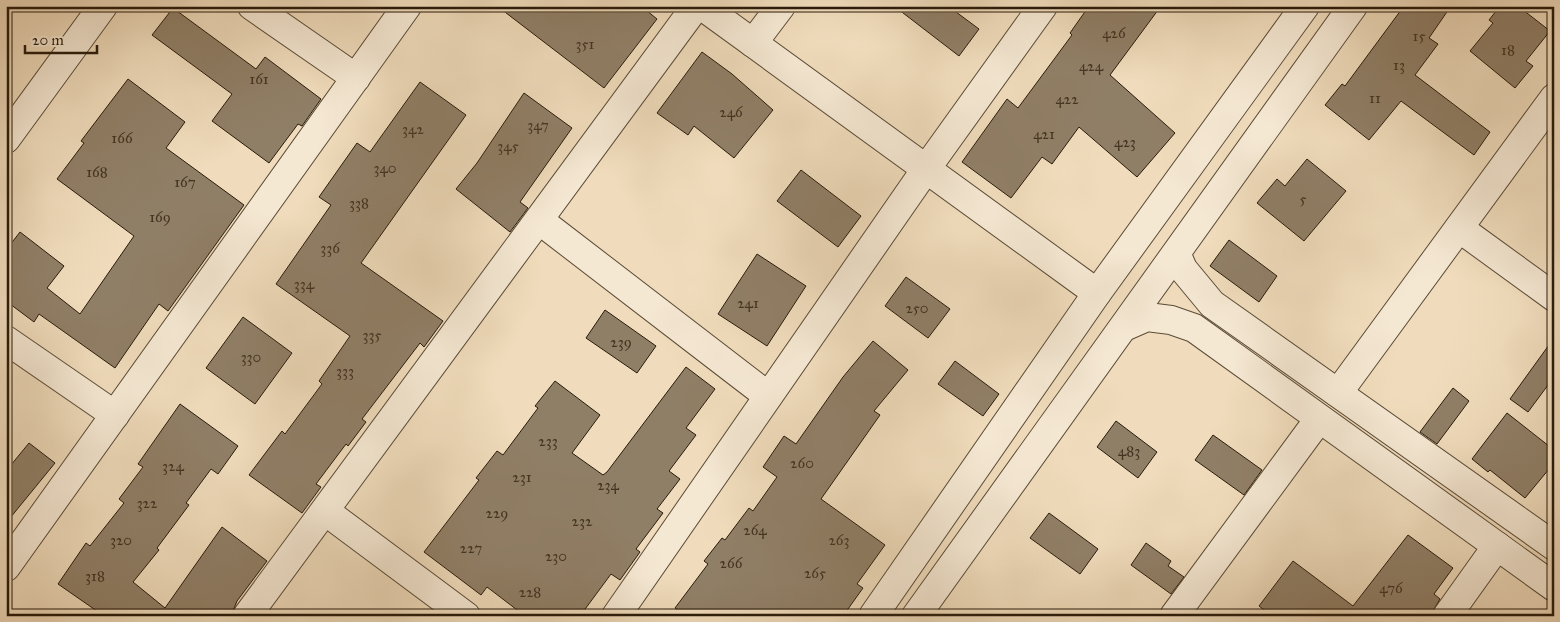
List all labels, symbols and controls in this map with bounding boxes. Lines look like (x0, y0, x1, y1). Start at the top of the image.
scale bar (25, 22, 98, 54)
house number: 426 (1102, 24, 1127, 42)
house number: 15 (1413, 27, 1425, 45)
text: 20 m (32, 31, 64, 49)
house number: 351 (576, 35, 595, 53)
house number: 18 (1501, 41, 1515, 59)
house number: 13 (1393, 56, 1405, 74)
house number: 424 (1079, 57, 1104, 75)
house number: 161 (249, 70, 269, 88)
house number: 11 (1369, 89, 1381, 107)
house number: 422 (1055, 90, 1079, 108)
house number: 246 (719, 103, 744, 121)
house number: 347 (527, 116, 549, 134)
house number: 342 (402, 120, 424, 138)
house number: 421 (1033, 125, 1055, 143)
house number: 166 (111, 129, 134, 147)
house number: 423 (1114, 133, 1136, 151)
house number: 345 (497, 137, 519, 155)
house number: 340 (373, 159, 397, 177)
house number: 168 (86, 163, 108, 181)
house number: 167 (174, 173, 196, 191)
house number: 5 (1300, 190, 1307, 208)
house number: 338 (349, 194, 369, 212)
house number: 169 (149, 208, 171, 226)
house number: 336 (320, 239, 341, 257)
house number: 334 (294, 275, 315, 293)
house number: 241 (737, 294, 759, 312)
house number: 250 (906, 299, 929, 317)
house number: 335 (363, 326, 382, 344)
house number: 239 (610, 333, 632, 351)
house number: 330 (241, 348, 261, 366)
house number: 333 (336, 362, 354, 380)
house number: 233 (538, 432, 558, 450)
house number: 483 (1118, 442, 1140, 460)
house number: 260 (790, 454, 814, 472)
house number: 324 (162, 457, 185, 475)
house number: 231 (512, 468, 532, 486)
house number: 234 (597, 476, 620, 494)
house number: 322 (137, 494, 158, 512)
house number: 229 (486, 504, 508, 522)
house number: 232 (572, 512, 593, 530)
house number: 264 (743, 521, 767, 539)
house number: 320 (110, 531, 132, 549)
house number: 263 (828, 531, 850, 549)
house number: 227 (460, 539, 482, 557)
house number: 230 (545, 547, 567, 565)
house number: 266 (720, 554, 744, 572)
house number: 265 (804, 564, 826, 582)
house number: 318 (85, 567, 105, 585)
house number: 476 (1379, 579, 1404, 597)
house number: 228 (519, 583, 541, 601)

